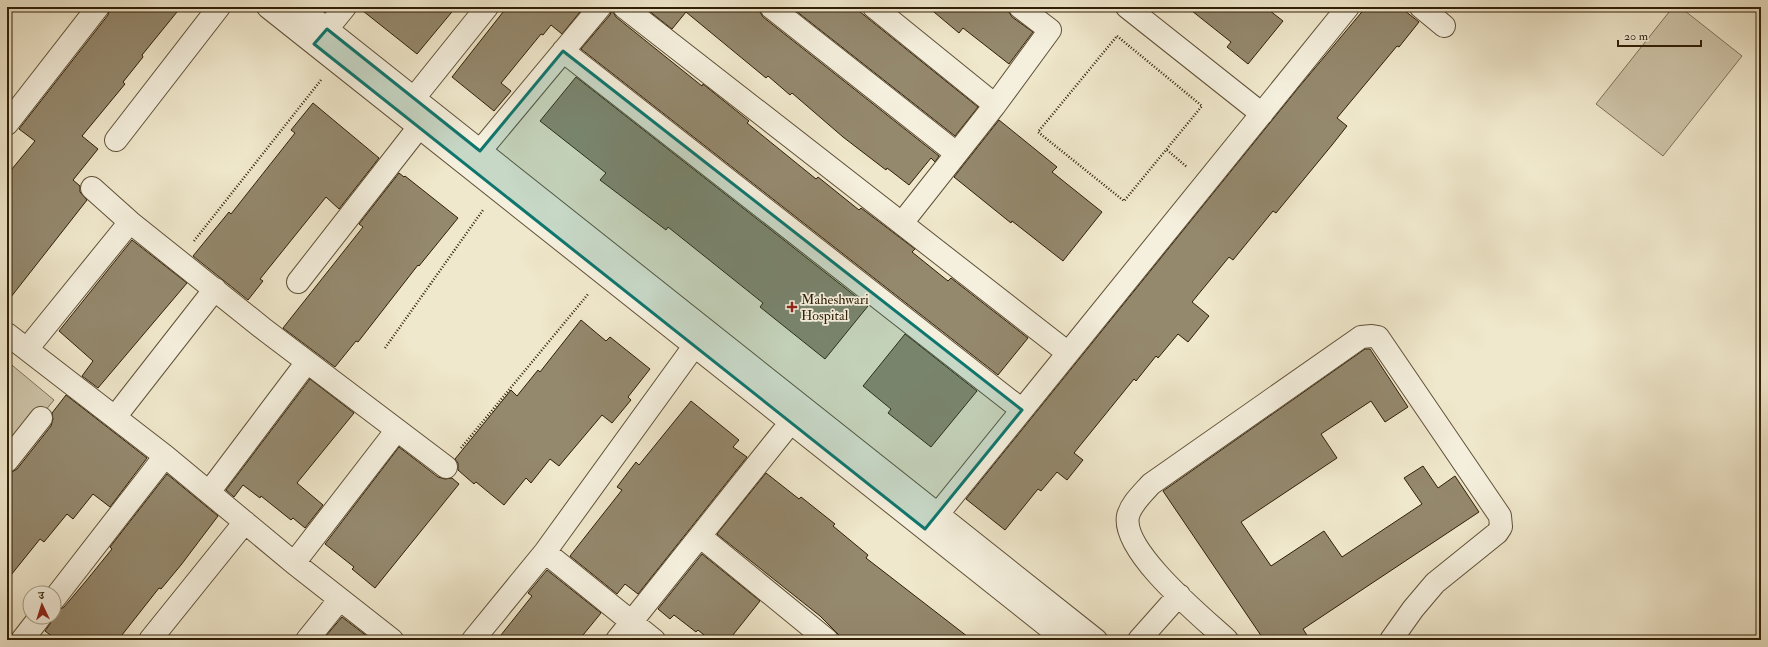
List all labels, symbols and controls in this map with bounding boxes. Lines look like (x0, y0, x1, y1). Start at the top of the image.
scale bar (1618, 22, 1701, 48)
text: 20 m (1624, 29, 1649, 44)
place label: Maheshwari Hospital (801, 291, 869, 325)
marker: Maheshwari Hospital (786, 301, 798, 313)
north arrow (22, 585, 62, 625)
text: उ (37, 589, 46, 602)

